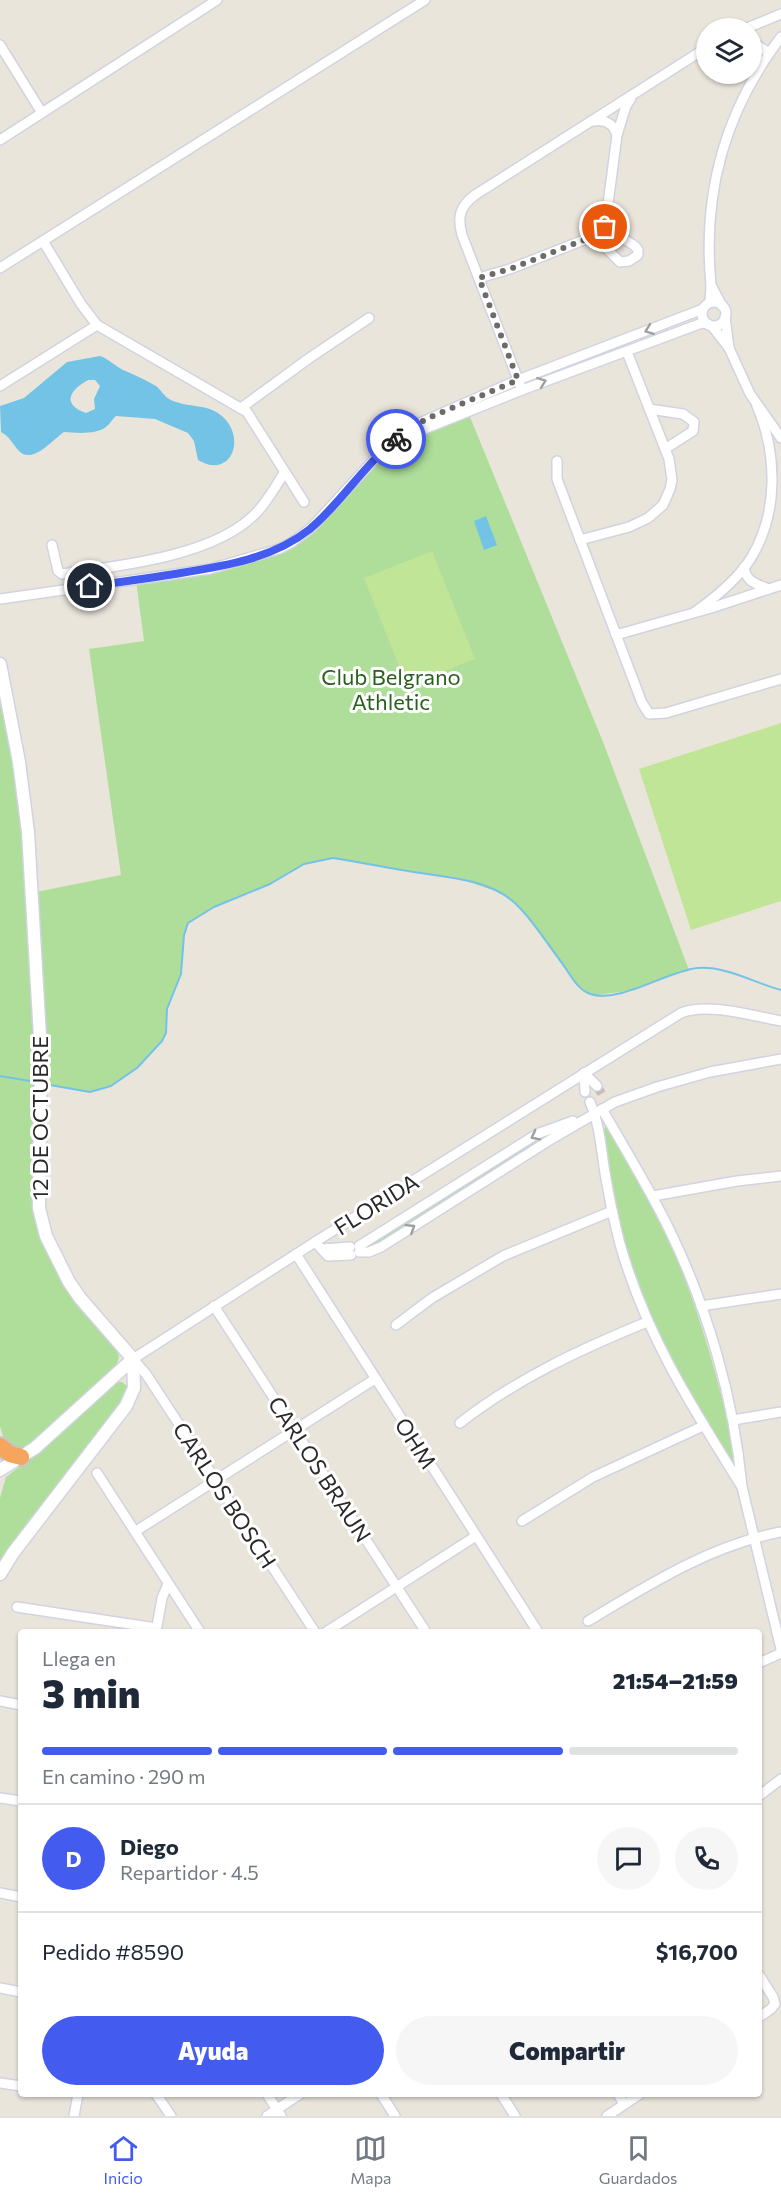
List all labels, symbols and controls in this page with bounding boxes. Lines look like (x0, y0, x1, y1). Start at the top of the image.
map controls (696, 18, 762, 84)
button: layers (696, 18, 762, 84)
pin (579, 201, 630, 252)
icon: bag (588, 210, 621, 243)
one-way arrow (644, 322, 655, 335)
one-way arrow (536, 377, 547, 390)
courier (366, 409, 426, 469)
icon: bike (380, 423, 413, 456)
pin (64, 560, 115, 611)
icon: home (73, 569, 106, 602)
park label: Club Belgrano Athletic (321, 663, 461, 715)
street label: 12 DE OCTUBRE (26, 1036, 53, 1200)
one-way arrow (530, 1129, 541, 1140)
street label: FLORIDA (329, 1168, 423, 1240)
one-way arrow (405, 1223, 415, 1235)
street label: CARLOS BRAUN (263, 1391, 377, 1547)
street label: OHM (390, 1412, 442, 1474)
street label: CARLOS BOSCH (168, 1417, 282, 1573)
text: Llega en (42, 1646, 116, 1670)
text: 21:54–21:59 (613, 1667, 738, 1694)
text: 3 min (42, 1668, 140, 1716)
text: En camino · 290 m (42, 1764, 205, 1788)
button: chat (597, 1827, 660, 1890)
button: phone (675, 1827, 738, 1890)
text: Diego (120, 1833, 179, 1860)
text: D (65, 1845, 82, 1872)
text: Repartidor · 4.5 (120, 1860, 259, 1884)
text: Pedido #8590 (42, 1938, 184, 1965)
text: $16,700 (656, 1938, 738, 1965)
button: Ayuda (42, 2016, 384, 2085)
button: Compartir (396, 2016, 738, 2085)
tab: Inicio (104, 2132, 143, 2187)
tab: Mapa (350, 2132, 392, 2187)
tab: Guardados (599, 2132, 677, 2187)

